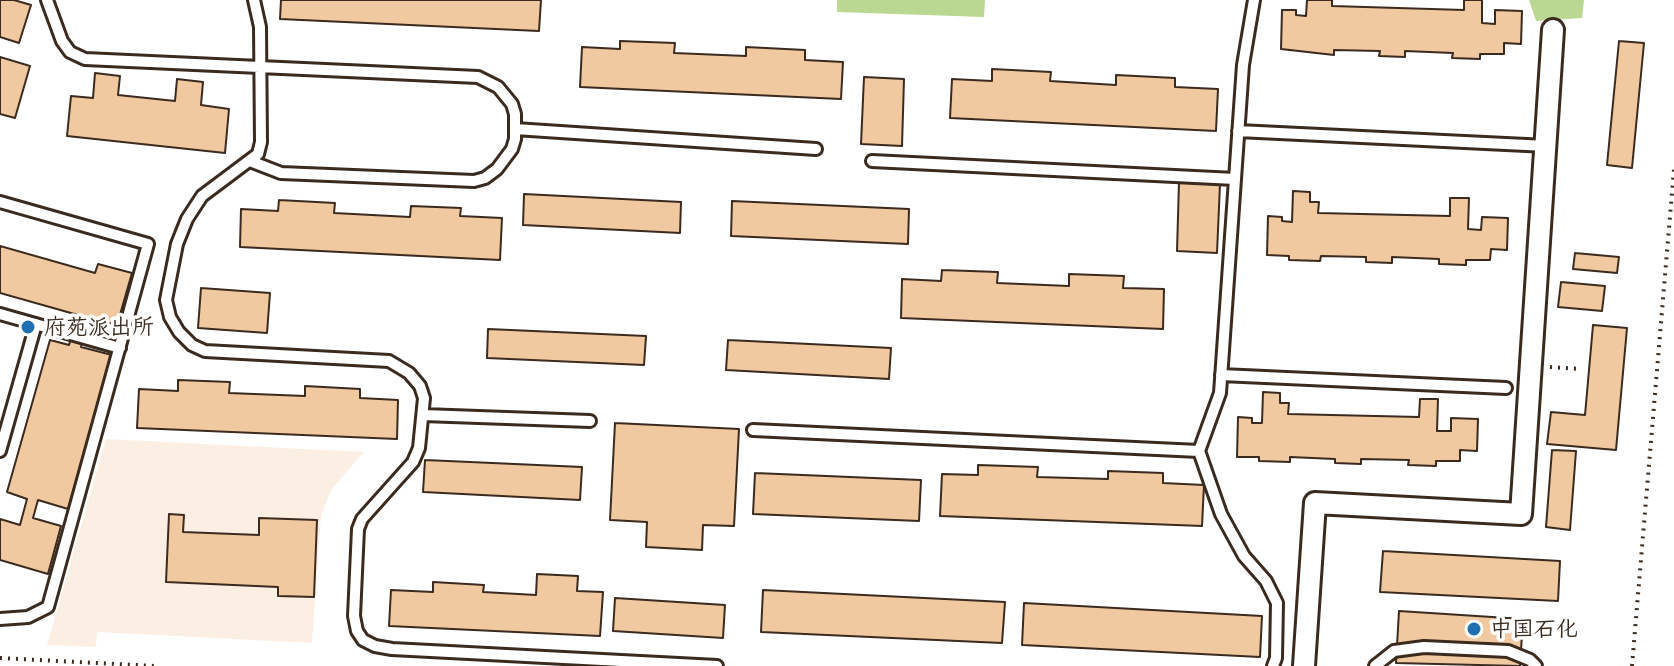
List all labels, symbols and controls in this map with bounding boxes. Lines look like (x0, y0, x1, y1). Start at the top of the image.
place label: 府苑派出所 (44, 314, 154, 340)
marker: 府苑派出所 (19, 318, 37, 336)
place label: 中国石化 (1490, 616, 1578, 642)
marker: 中国石化 (1465, 620, 1483, 638)

